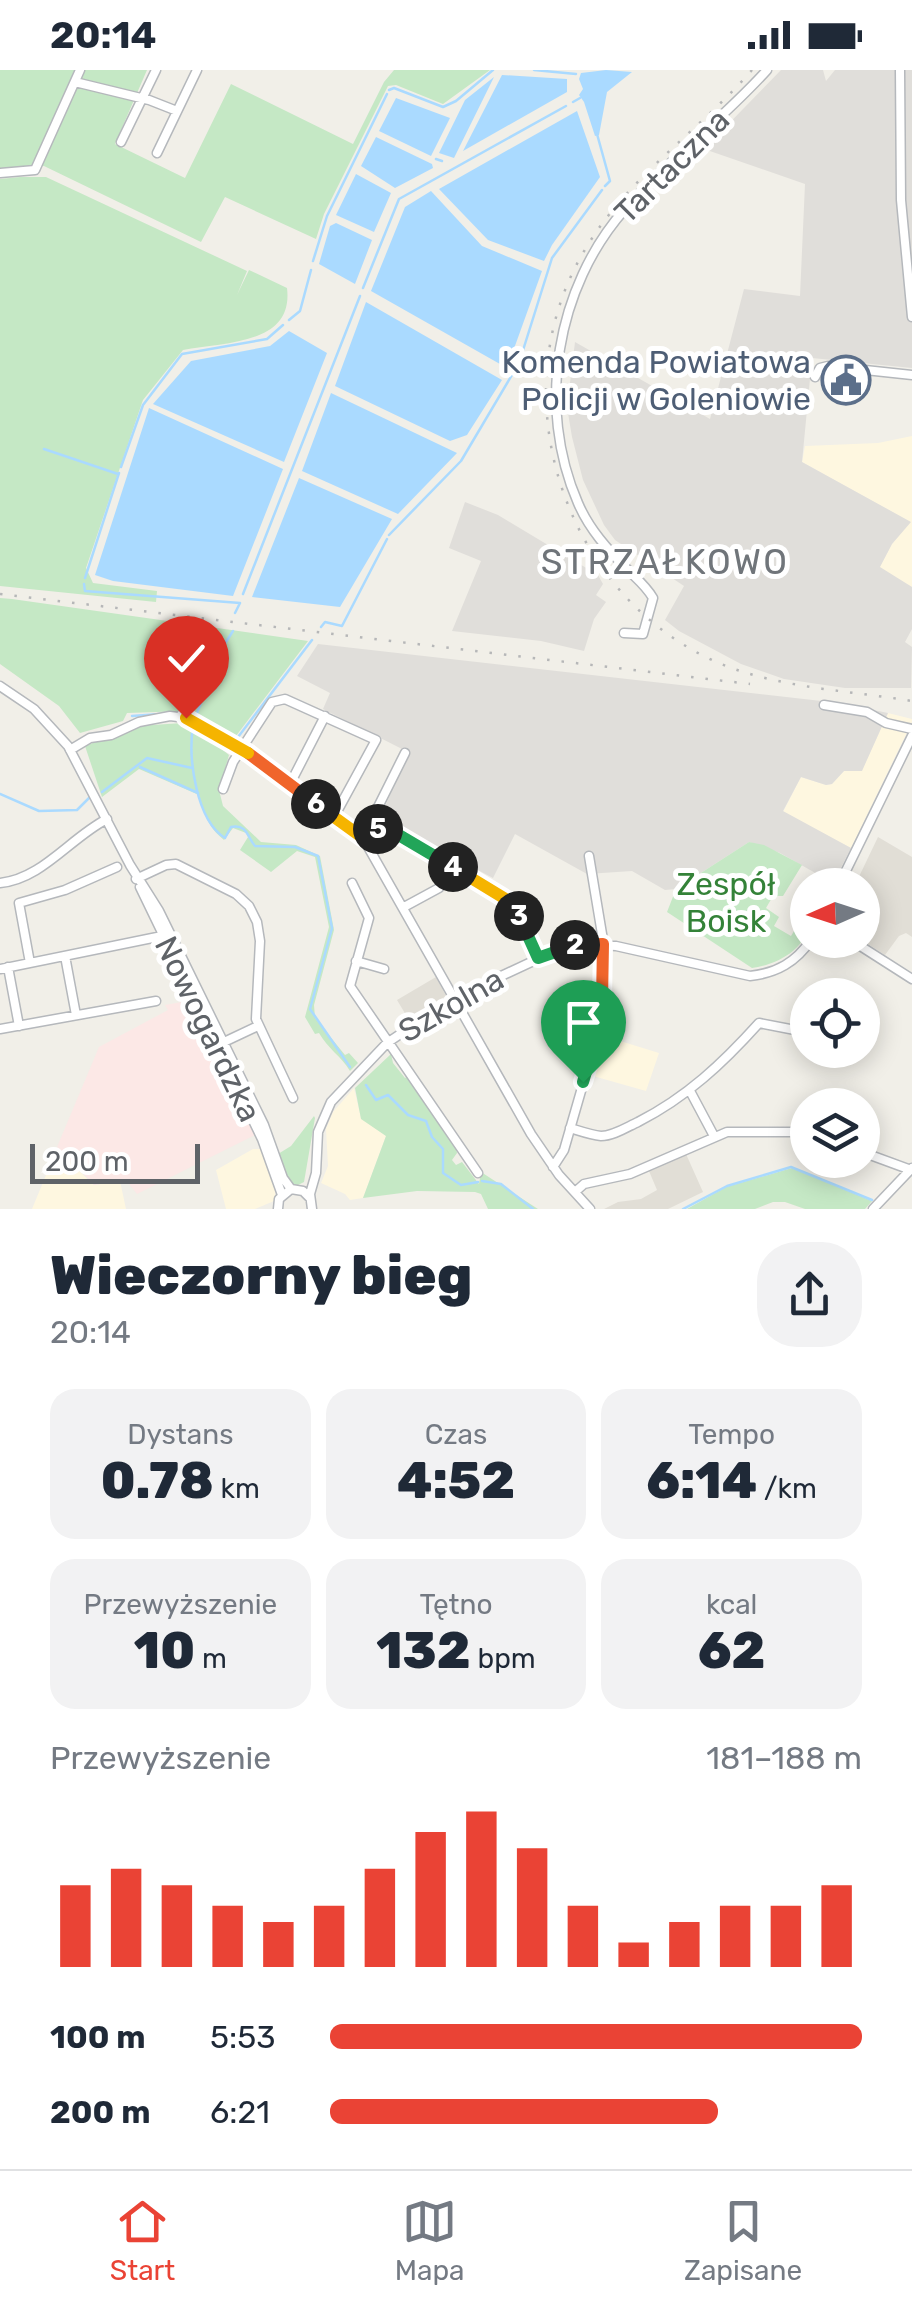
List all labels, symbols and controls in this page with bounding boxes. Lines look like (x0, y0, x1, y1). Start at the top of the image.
text: 20:14 (50, 12, 156, 58)
street label: Tartaczna (607, 101, 737, 231)
place label: Komenda Powiatowa Policji w Goleniowie (502, 343, 811, 418)
public building icon: Komenda Powiatowa Policji w Goleniowie (820, 354, 872, 406)
district label: STRZAŁKOWO (541, 541, 789, 583)
pin (144, 616, 229, 719)
icon: check (159, 631, 214, 686)
pin: 6 (291, 779, 341, 829)
text: 6 (307, 787, 325, 820)
pin: 5 (353, 804, 403, 854)
text: 5 (369, 812, 387, 845)
pin: 4 (428, 842, 478, 892)
text: 4 (443, 850, 463, 883)
park label: Zespół Boisk (676, 865, 776, 940)
north arrow (790, 868, 880, 958)
map controls (790, 868, 880, 1178)
pin: 3 (494, 891, 544, 941)
text: 3 (510, 899, 528, 932)
pin: 2 (550, 920, 600, 970)
text: 2 (566, 928, 584, 961)
street label: Nowogardzka (147, 930, 269, 1128)
street label: Szkolna (392, 960, 510, 1050)
button: locate (790, 978, 880, 1068)
pin (541, 980, 626, 1083)
icon: arrive (556, 995, 611, 1050)
button: layers (790, 1088, 880, 1178)
scale bar (30, 1139, 200, 1184)
text: 200 m (45, 1145, 129, 1178)
button: share (757, 1242, 862, 1347)
text: Wieczorny bieg (50, 1243, 472, 1308)
text: 20:14 (50, 1313, 131, 1351)
text: Dystans (127, 1418, 233, 1451)
text: Czas (425, 1418, 487, 1451)
text: Tempo (688, 1418, 775, 1451)
text: 0.78 (101, 1451, 214, 1511)
text: 4:52 (397, 1451, 515, 1511)
text: 6:14 (646, 1451, 757, 1511)
text: km (214, 1472, 260, 1505)
text: /km (757, 1472, 817, 1505)
text: Przewyższenie (84, 1588, 277, 1621)
text: Tętno (419, 1588, 493, 1621)
text: kcal (706, 1588, 757, 1621)
text: 10 (134, 1621, 195, 1681)
text: 132 (376, 1621, 471, 1681)
text: 62 (698, 1621, 765, 1681)
text: m (195, 1642, 227, 1675)
text: bpm (471, 1642, 536, 1675)
text: Przewyższenie (50, 1739, 271, 1777)
text: 181–188 m (706, 1739, 862, 1777)
text: 100 m (50, 2018, 146, 2056)
text: 5:53 (210, 2018, 275, 2056)
text: 200 m (50, 2093, 150, 2131)
text: 6:21 (210, 2093, 270, 2131)
tab: Start (110, 2194, 175, 2287)
tab: Mapa (395, 2194, 465, 2287)
tab: Zapisane (684, 2194, 802, 2287)

